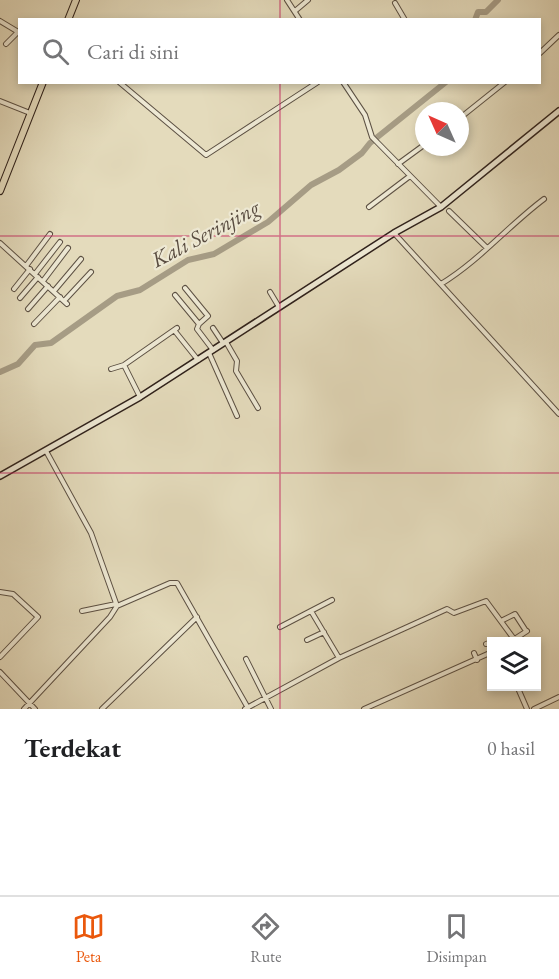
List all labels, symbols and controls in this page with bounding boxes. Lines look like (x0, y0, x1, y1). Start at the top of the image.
search box (18, 18, 541, 84)
icon: search (39, 35, 72, 68)
text: Cari di sini (87, 37, 179, 66)
north arrow (415, 102, 469, 156)
water label: Kali Serinjing (145, 192, 265, 275)
map controls (487, 637, 541, 691)
button: layers (487, 637, 541, 691)
text: Terdekat (24, 731, 121, 765)
text: 0 hasil (487, 735, 535, 761)
tab: Peta (72, 910, 105, 967)
tab: Rute (249, 910, 282, 967)
tab: Disimpan (427, 910, 487, 967)

